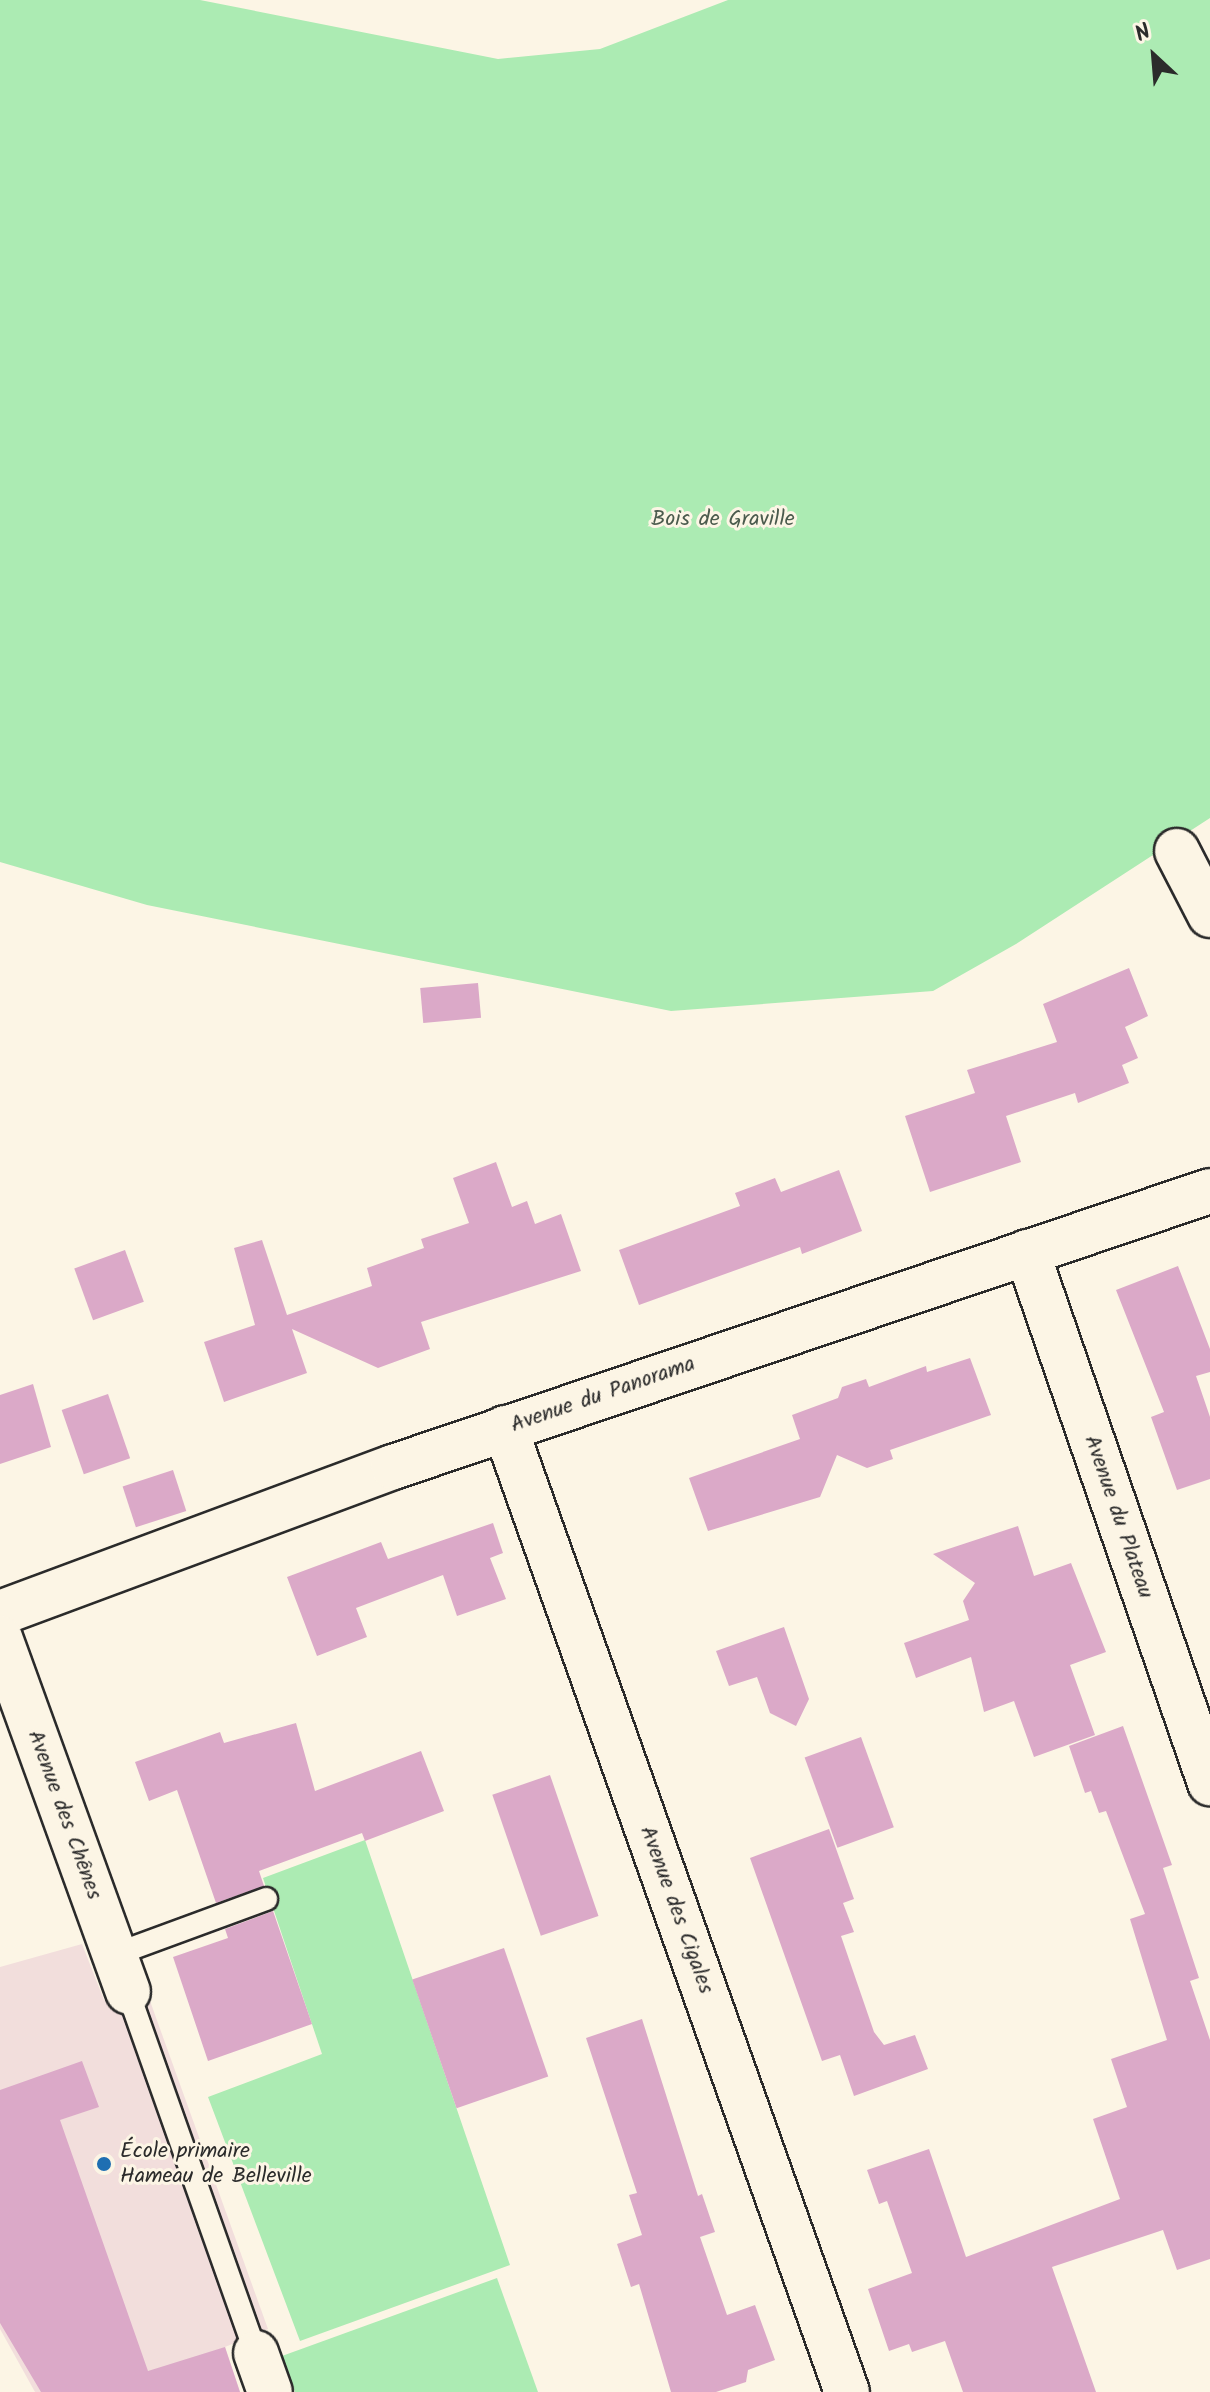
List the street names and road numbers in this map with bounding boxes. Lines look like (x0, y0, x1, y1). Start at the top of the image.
street label: Avenue du Panorama (507, 1351, 699, 1439)
street label: Avenue du Plateau (1078, 1432, 1158, 1602)
street label: Avenue des Chênes (21, 1727, 107, 1903)
street label: Avenue des Cigales (633, 1823, 719, 1997)

